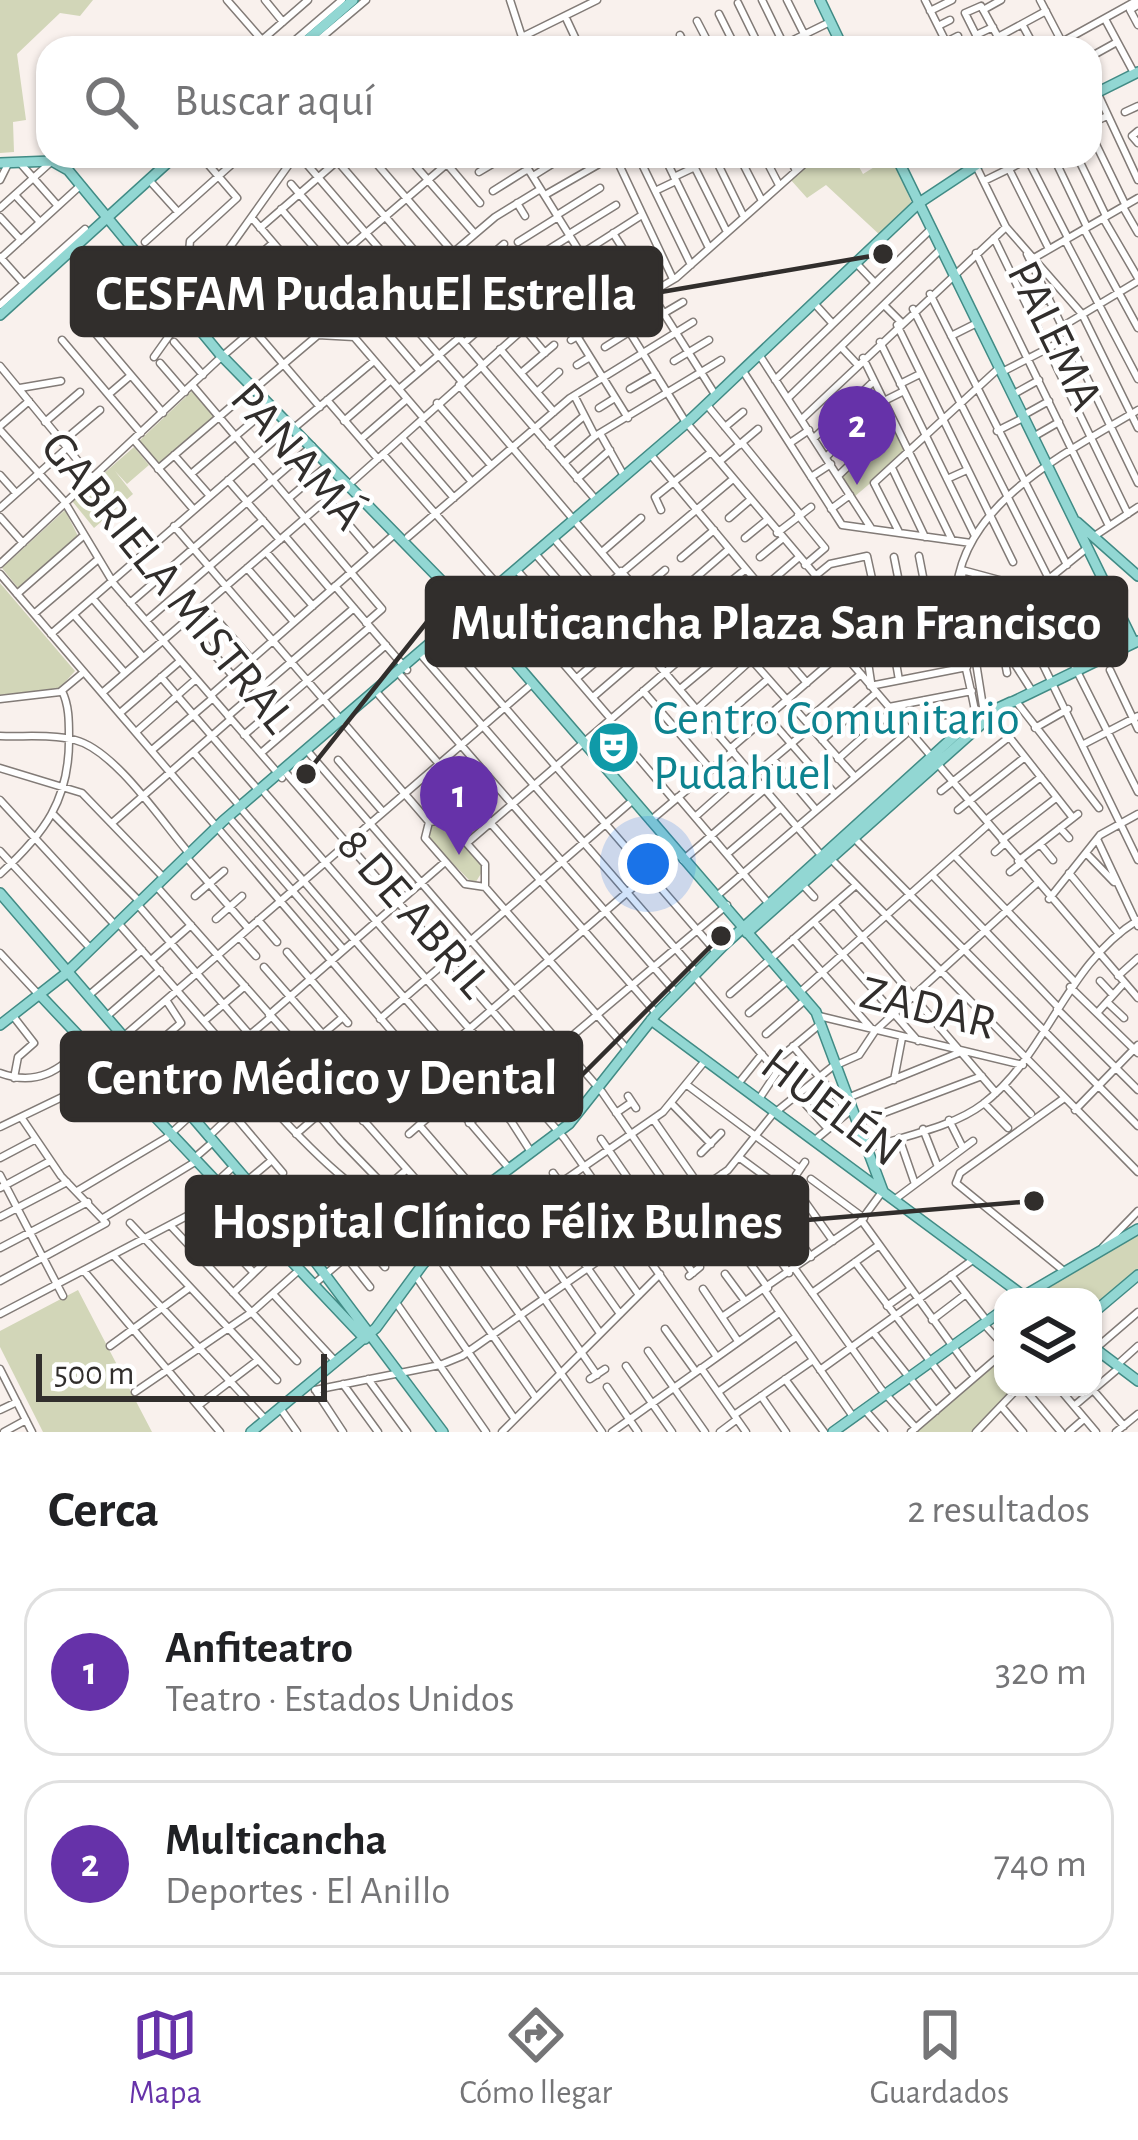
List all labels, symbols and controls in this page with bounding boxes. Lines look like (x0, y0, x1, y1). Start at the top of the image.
search box (36, 36, 1102, 168)
icon: search (78, 69, 144, 135)
text: Buscar aquí (174, 79, 374, 124)
callout: CESFAM PudahuEl Estrella (72, 248, 661, 335)
street label: PALEMA (998, 254, 1110, 418)
text: CESFAM PudahuEl Estrella (95, 269, 637, 320)
street label: PANAMÁ (221, 371, 377, 539)
pin: 2 (818, 386, 896, 485)
street label: GABRIELA MISTRAL (32, 424, 302, 742)
callout: Multicancha Plaza San Francisco (427, 578, 1126, 665)
text: Multicancha Plaza San Francisco (451, 598, 1101, 649)
place label: Centro Comunitario Pudahuel (653, 696, 1020, 799)
theatre icon: Centro Comunitario Pudahuel (586, 720, 642, 776)
pin: 1 (420, 756, 498, 855)
street label: 8 DE ABRIL (327, 821, 499, 1007)
your location (618, 834, 678, 894)
street label: ZADAR (855, 969, 1001, 1049)
callout: Centro Médico y Dental (62, 1033, 581, 1120)
street label: HUELÉN (752, 1036, 913, 1176)
text: Centro Médico y Dental (87, 1053, 558, 1104)
callout: Hospital Clínico Félix Bulnes (187, 1177, 807, 1264)
text: Hospital Clínico Félix Bulnes (211, 1197, 783, 1248)
map controls (994, 1288, 1102, 1396)
button: layers (994, 1288, 1102, 1396)
scale bar (36, 1348, 327, 1401)
text: 500 m (54, 1358, 135, 1391)
text: Cerca (48, 1485, 159, 1536)
text: 2 resultados (907, 1491, 1090, 1530)
text: Anfiteatro (165, 1626, 353, 1671)
text: 1 (83, 1653, 97, 1692)
text: 320 m (995, 1653, 1087, 1692)
text: Teatro · Estados Unidos (165, 1680, 514, 1719)
text: Multicancha (165, 1818, 387, 1863)
text: 2 (81, 1845, 99, 1884)
text: 740 m (994, 1845, 1087, 1884)
text: Deportes · El Anillo (165, 1872, 450, 1911)
tab: Mapa (129, 2002, 202, 2114)
tab: Cómo llegar (459, 2002, 612, 2114)
tab: Guardados (870, 2002, 1009, 2114)

